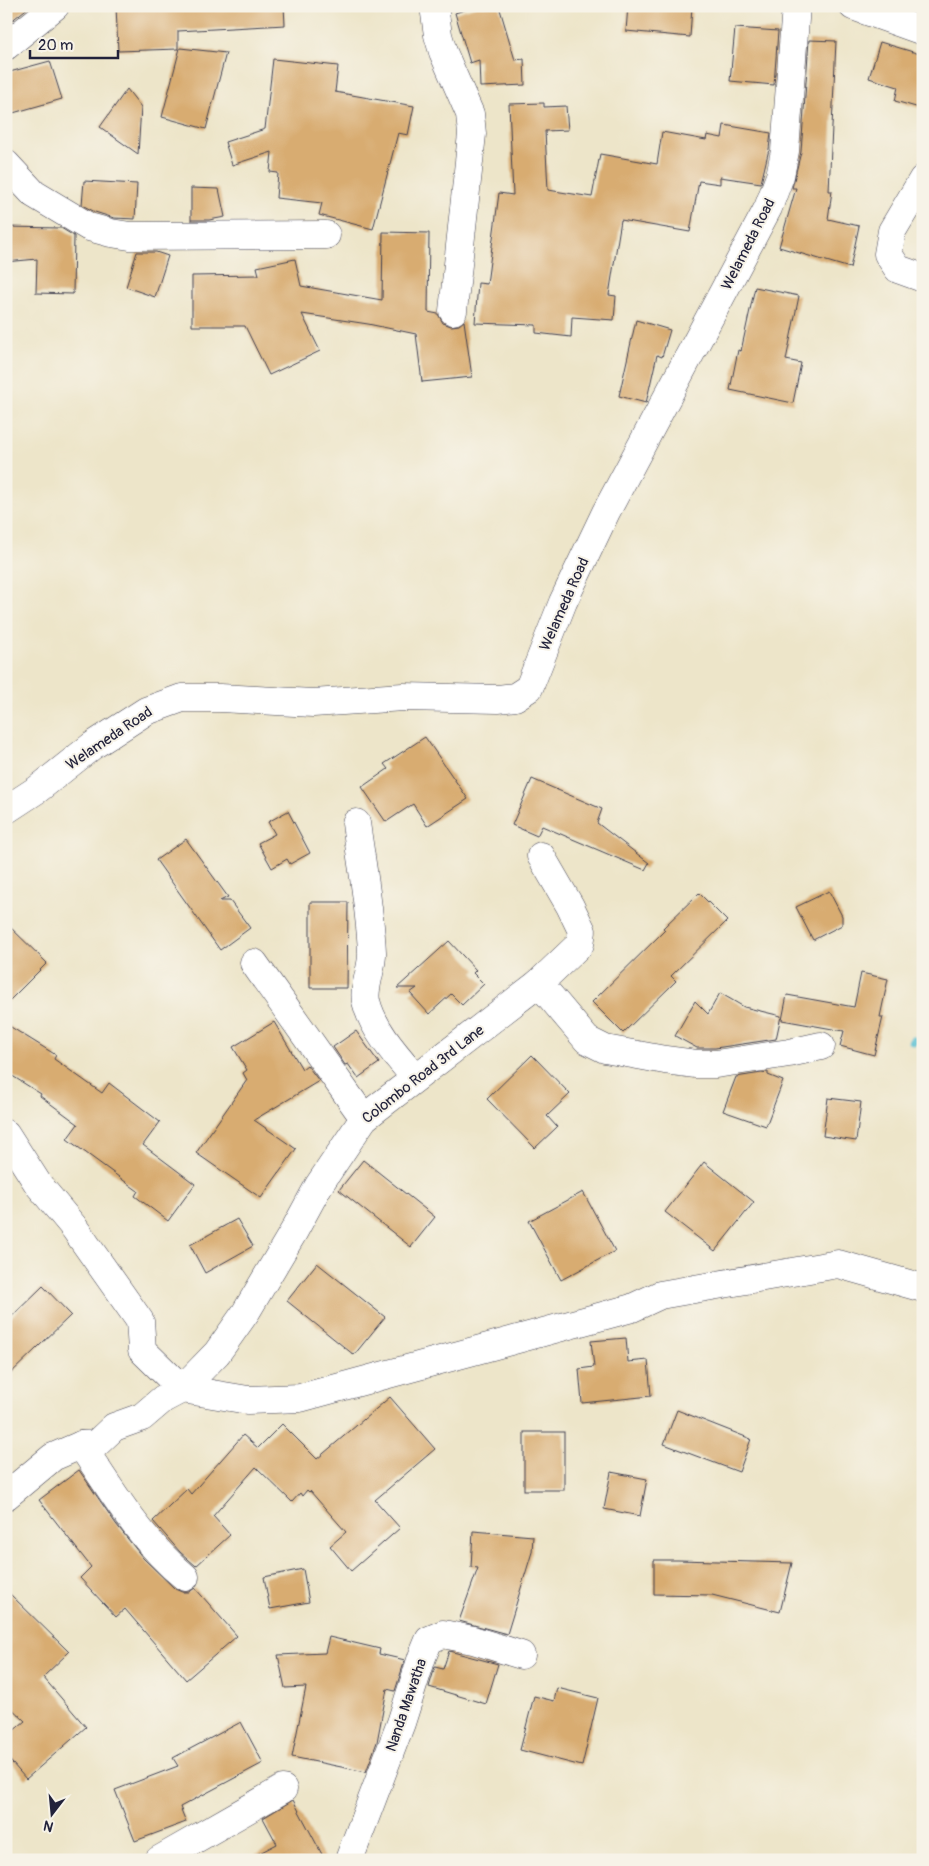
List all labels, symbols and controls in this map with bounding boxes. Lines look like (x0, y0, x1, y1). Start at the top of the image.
scale bar (30, 28, 118, 60)
text: 20 m (38, 36, 73, 55)
street label: Welameda Road (717, 195, 780, 293)
street label: Welameda Road (535, 555, 593, 654)
street label: Welameda Road (62, 703, 156, 774)
street label: Colombo Road 3rd Lane (358, 1020, 489, 1128)
street label: Nanda Mawatha (382, 1656, 431, 1754)
north arrow (28, 1788, 78, 1838)
text: N (42, 1817, 55, 1835)

